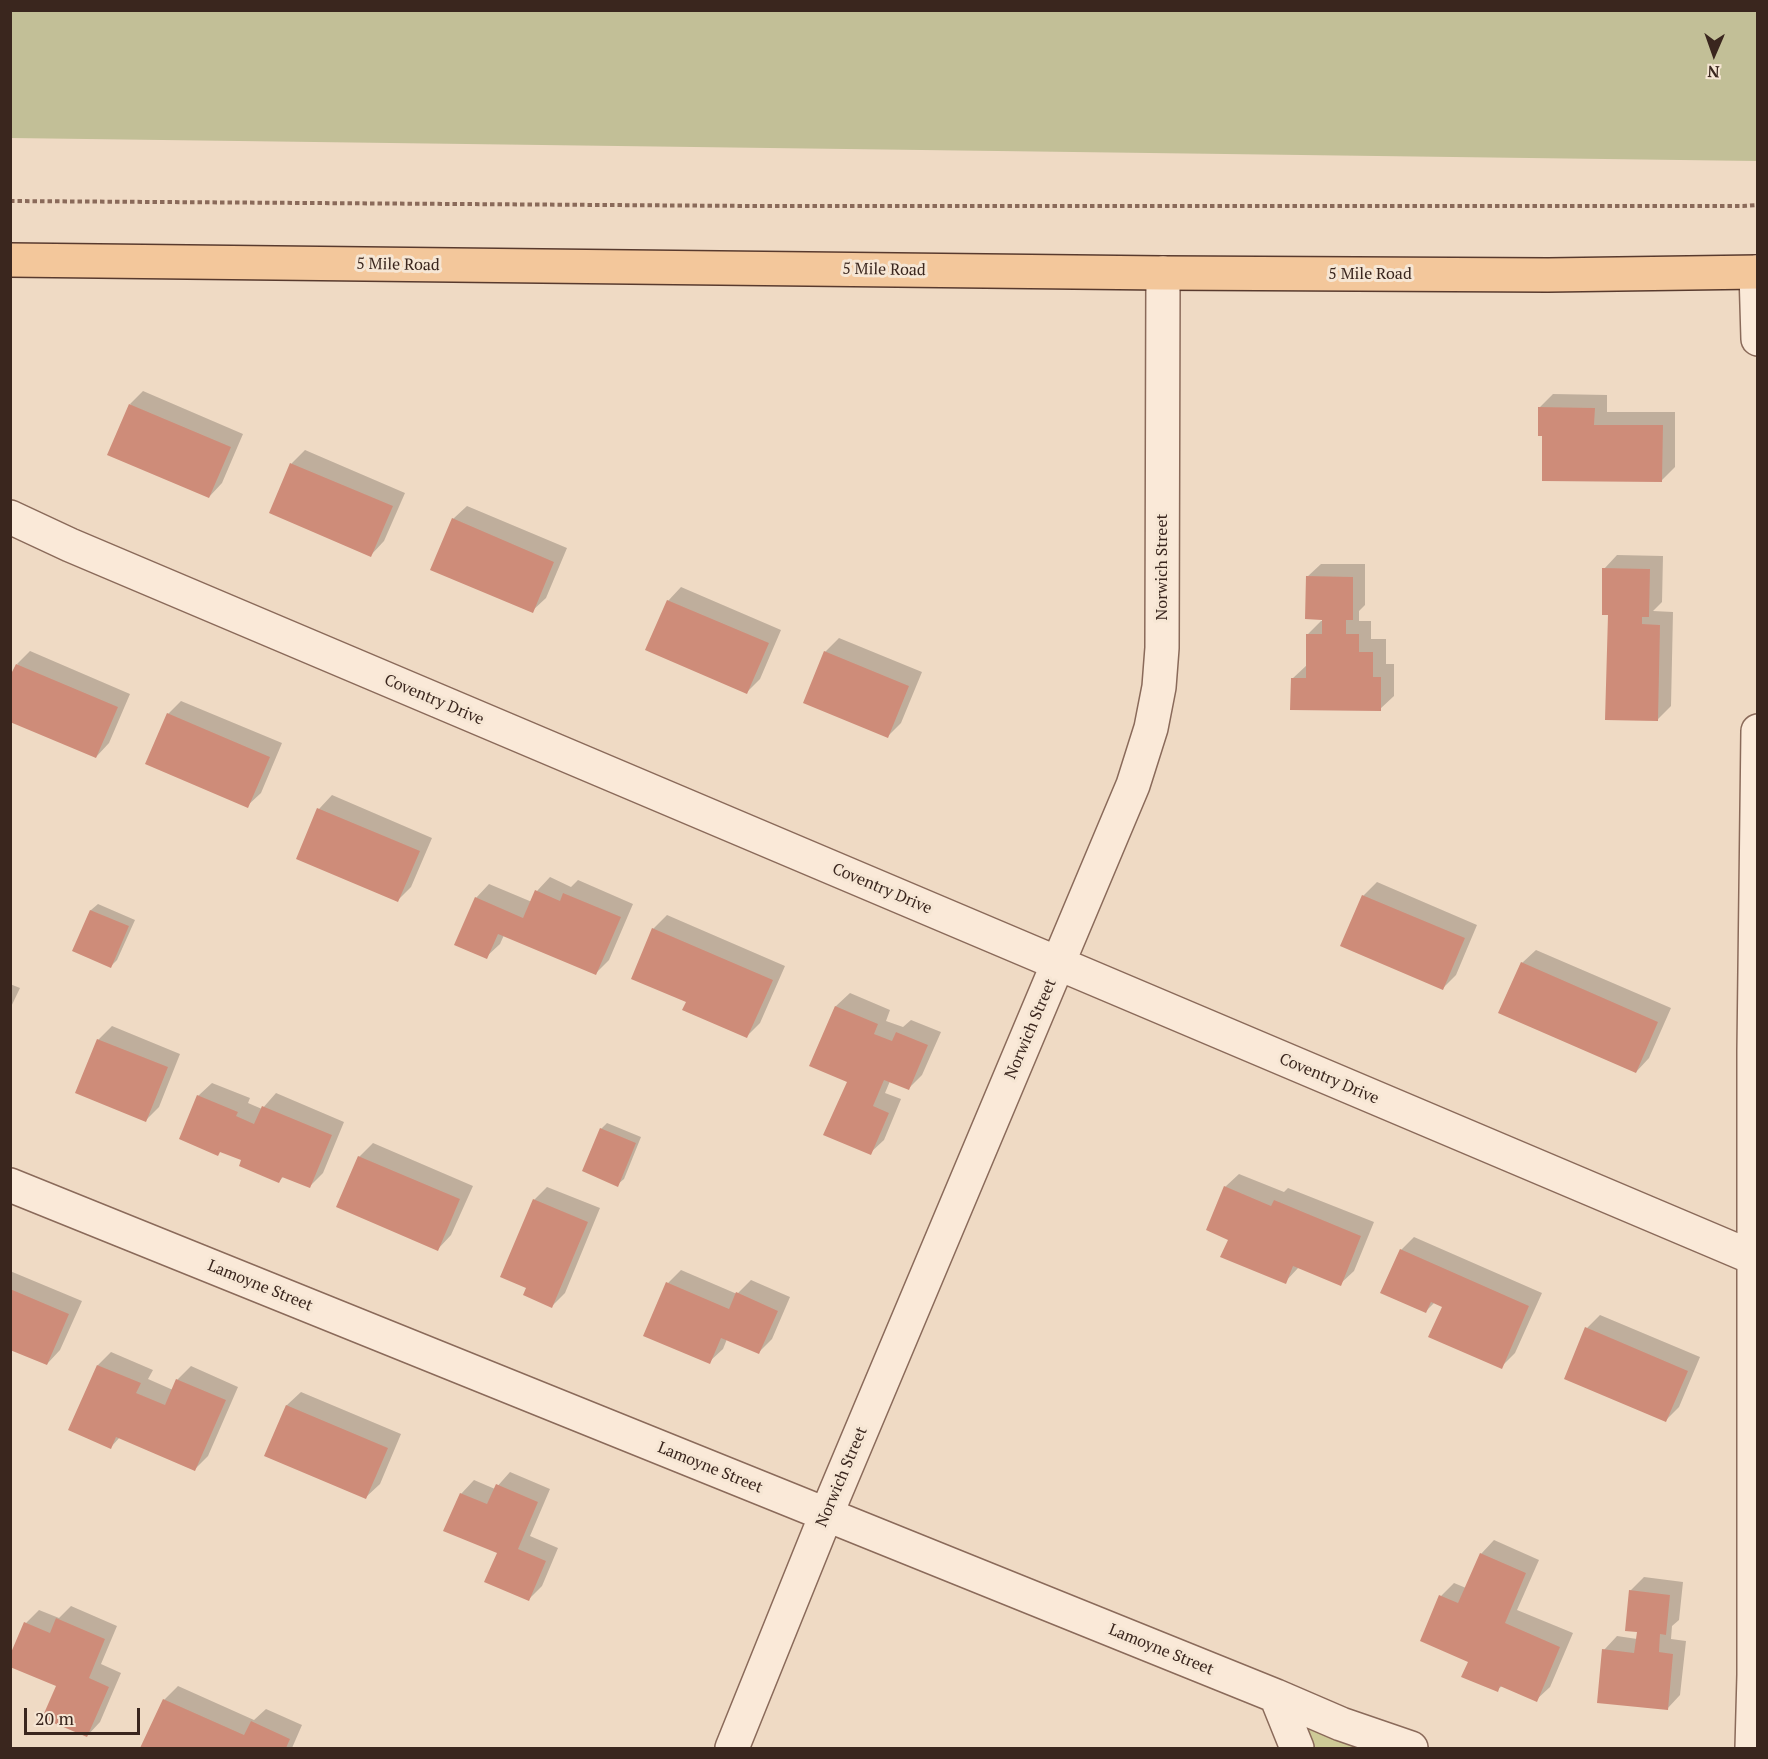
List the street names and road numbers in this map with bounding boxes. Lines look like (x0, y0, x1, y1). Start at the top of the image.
street label: 5 Mile Road (356, 255, 440, 275)
street label: 5 Mile Road (842, 260, 926, 280)
street label: 5 Mile Road (1328, 264, 1412, 284)
street label: Norwich Street (1152, 514, 1172, 620)
street label: Coventry Drive (381, 670, 487, 730)
street label: Coventry Drive (829, 859, 935, 919)
street label: Norwich Street (1001, 976, 1061, 1082)
street label: Coventry Drive (1276, 1049, 1382, 1109)
street label: Lamoyne Street (205, 1256, 315, 1316)
street label: Norwich Street (812, 1424, 872, 1530)
street label: Lamoyne Street (655, 1438, 765, 1498)
street label: Lamoyne Street (1106, 1620, 1216, 1680)

